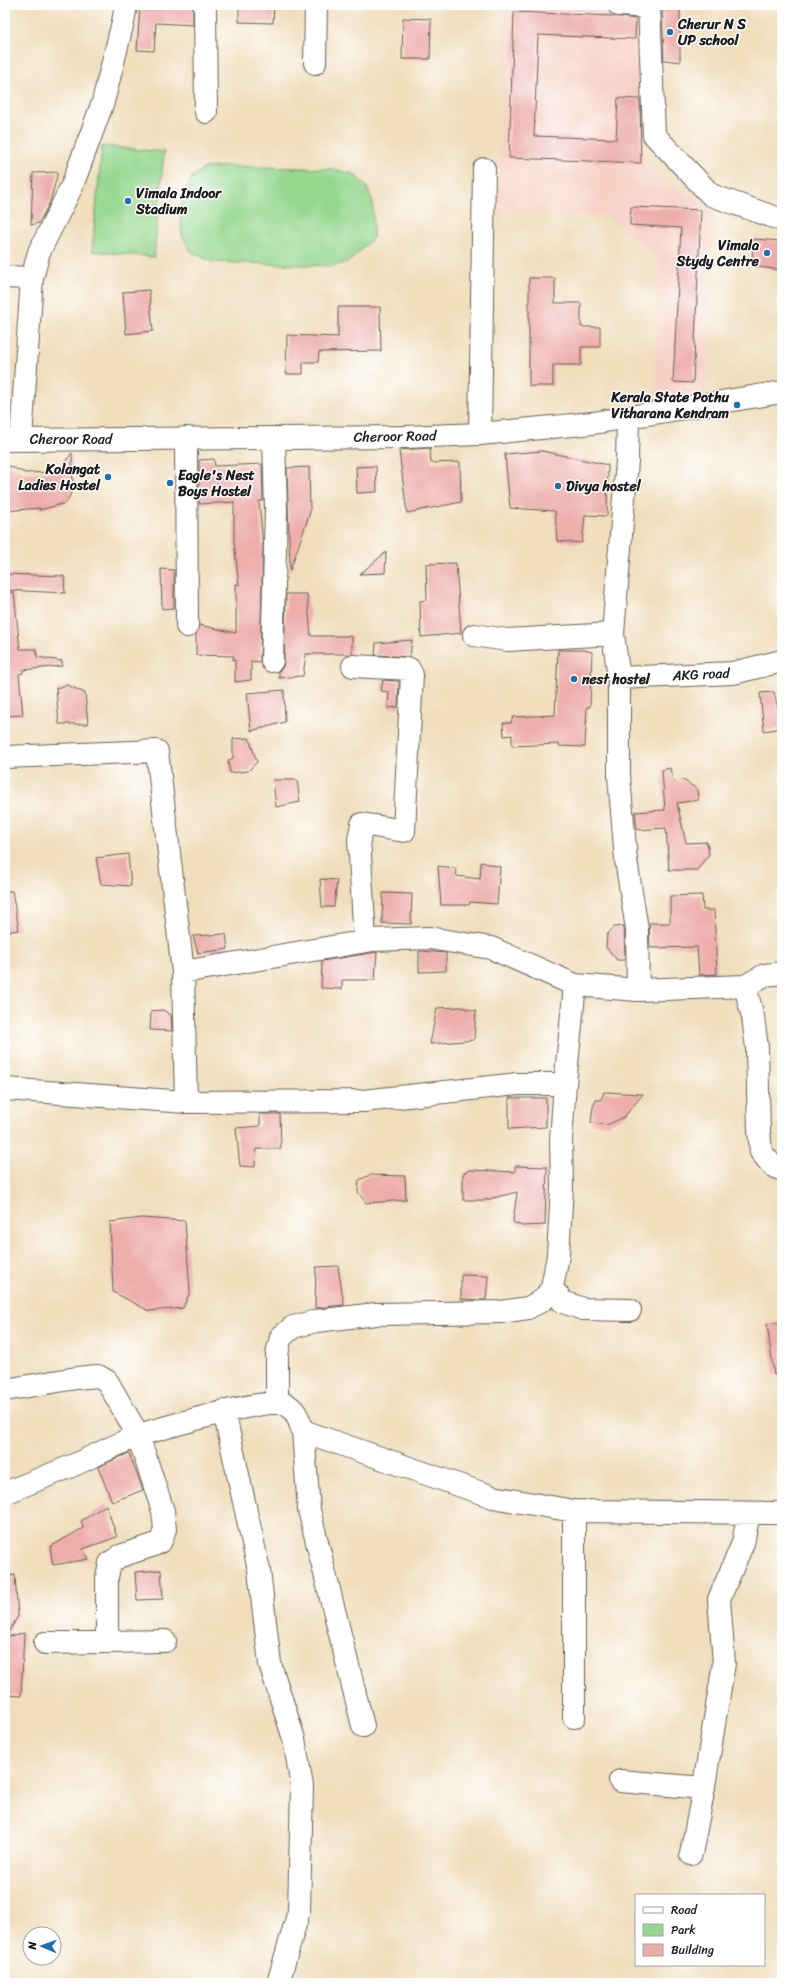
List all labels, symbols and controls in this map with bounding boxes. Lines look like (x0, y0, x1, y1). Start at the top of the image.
place label: Cherur N S UP school (677, 12, 746, 53)
marker: Cherur N S UP school (665, 27, 675, 37)
place label: Vimala Indoor Stadium (135, 181, 222, 222)
marker: Vimala Indoor Stadium (123, 196, 133, 206)
place label: Vimala Stydy Centre (675, 233, 760, 274)
marker: Vimala Stydy Centre (762, 248, 772, 258)
place label: Kerala State Pothu Vitharana Kendram (610, 385, 729, 426)
marker: Kerala State Pothu Vitharana Kendram (732, 400, 742, 410)
street label: Cheroor Road (354, 423, 438, 450)
street label: Cheroor Road (30, 427, 114, 452)
place label: Kolangat Ladies Hostel (18, 457, 101, 498)
place label: Eagle's Nest Boys Hostel (178, 463, 256, 504)
marker: Kolangat Ladies Hostel (103, 472, 113, 482)
place label: Divya hostel (566, 474, 642, 499)
marker: Eagle's Nest Boys Hostel (165, 478, 175, 488)
marker: Divya hostel (553, 481, 563, 491)
street label: AKG road (671, 660, 732, 689)
place label: nest hostel (581, 667, 651, 692)
marker: nest hostel (569, 674, 579, 684)
legend (635, 1894, 765, 1966)
text: Road (671, 1899, 698, 1921)
text: Park (671, 1919, 696, 1941)
north arrow (22, 1926, 62, 1966)
text: Building (671, 1939, 714, 1961)
text: N (23, 1941, 42, 1951)

